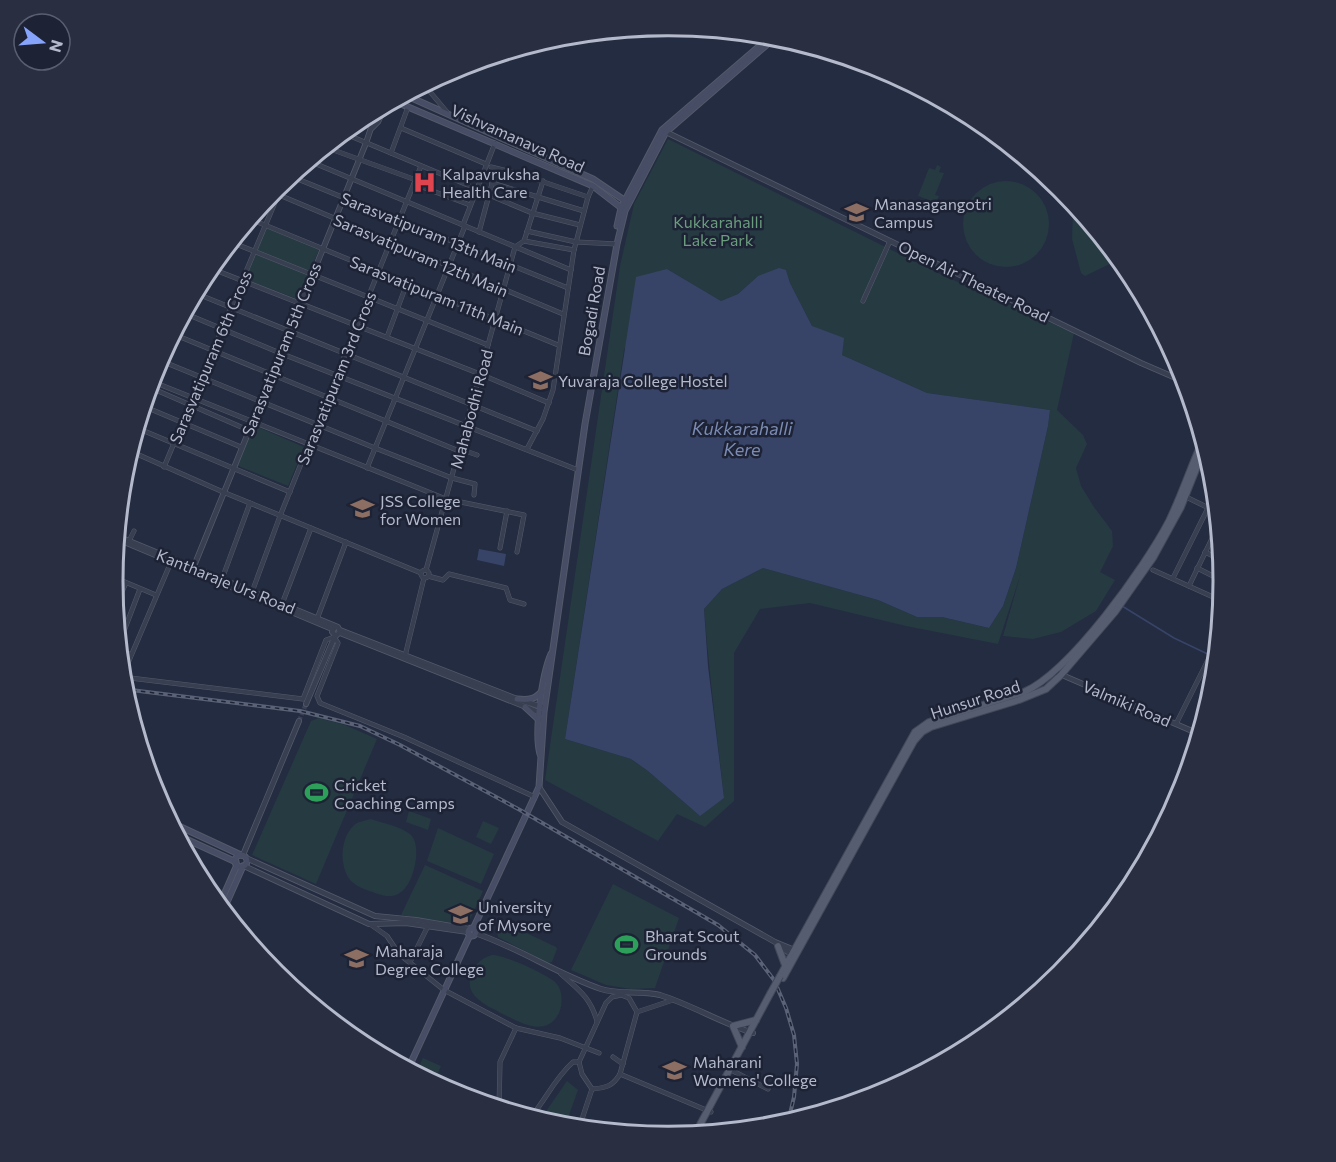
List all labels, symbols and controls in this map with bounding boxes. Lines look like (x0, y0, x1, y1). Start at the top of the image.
north arrow (12, 12, 72, 72)
text: N (46, 38, 68, 55)
street label: Vishvamanava Road (448, 100, 588, 176)
place label: Kalpavruksha Health Care (442, 164, 540, 201)
hospital icon: Kalpavruksha Health Care (411, 169, 437, 195)
street label: Sarasvatipuram 13th Main (338, 188, 520, 276)
place label: Manasagangotri Campus (874, 194, 992, 231)
school or university icon: Manasagangotri Campus (843, 199, 869, 225)
street label: Sarasvatipuram 12th Main (331, 210, 511, 300)
park label: Kukkarahalli Lake Park (673, 212, 763, 249)
street label: Open Air Theater Road (895, 236, 1053, 326)
street label: Sarasvatipuram 11th Main (347, 251, 527, 339)
street label: Sarasvatipuram 5th Cross (237, 259, 325, 439)
street label: Bogadi Road (574, 265, 608, 357)
street label: Sarasvatipuram 6th Cross (165, 268, 255, 446)
street label: Sarasvatipuram 3rd Cross (293, 289, 379, 467)
street label: Mahabodhi Road (446, 347, 496, 471)
school or university icon: Yuvaraja College Hostel (527, 367, 553, 393)
place label: Yuvaraja College Hostel (558, 371, 728, 390)
water label: Kukkarahalli Kere (692, 417, 794, 460)
place label: JSS College for Women (380, 491, 461, 528)
school or university icon: JSS College for Women (349, 496, 375, 522)
street label: Kantharaje Urs Road (154, 544, 298, 618)
street label: Hunsur Road (928, 676, 1022, 722)
street label: Valmiki Road (1080, 676, 1174, 730)
place label: Cricket Coaching Camps (334, 775, 455, 812)
sports icon: Cricket Coaching Camps (303, 780, 329, 806)
place label: University of Mysore (478, 897, 552, 934)
school or university icon: University of Mysore (447, 902, 473, 928)
place label: Bharat Scout Grounds (645, 926, 740, 963)
sports icon: Bharat Scout Grounds (614, 931, 640, 957)
place label: Maharaja Degree College (375, 941, 484, 978)
school or university icon: Maharaja Degree College (344, 946, 370, 972)
place label: Maharani Womens' College (693, 1052, 817, 1089)
school or university icon: Maharani Womens' College (662, 1057, 688, 1083)

